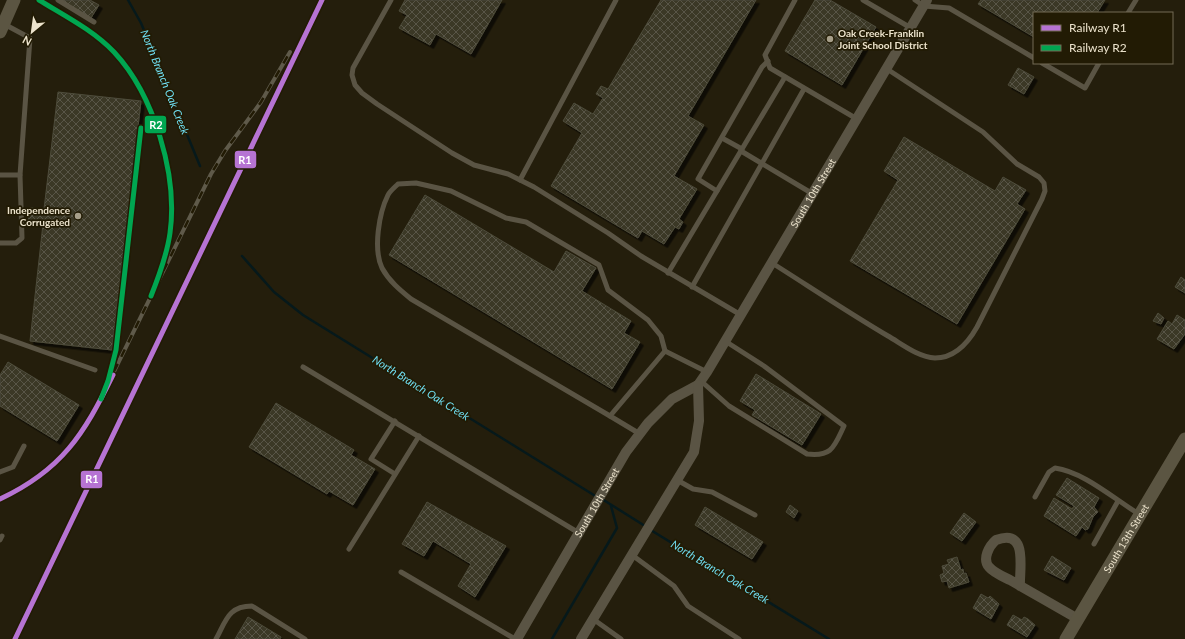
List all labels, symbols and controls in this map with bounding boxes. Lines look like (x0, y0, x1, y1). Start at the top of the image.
north arrow (12, 12, 52, 52)
legend (1033, 12, 1173, 64)
text: Railway R1 (1069, 20, 1127, 35)
place label: Oak Creek-Franklin Joint School District (838, 27, 928, 51)
water label: North Branch Oak Creek (138, 28, 193, 137)
text: N (20, 33, 34, 49)
marker: Oak Creek-Franklin Joint School District (825, 34, 835, 44)
text: Railway R2 (1069, 40, 1127, 55)
line badge: R2 (144, 115, 167, 134)
text: R2 (149, 118, 163, 131)
line badge: R1 (234, 150, 257, 169)
text: R1 (238, 153, 252, 166)
street label: South 10th Street (788, 156, 838, 230)
place label: Independence Corrugated (7, 204, 71, 228)
marker: Independence Corrugated (73, 211, 83, 221)
water label: North Branch Oak Creek (370, 352, 473, 423)
street label: South 10th Street (572, 465, 622, 539)
line badge: R1 (80, 470, 103, 489)
text: R1 (85, 472, 99, 485)
street label: South 13th Street (1101, 501, 1151, 575)
water label: North Branch Oak Creek (669, 537, 772, 606)

